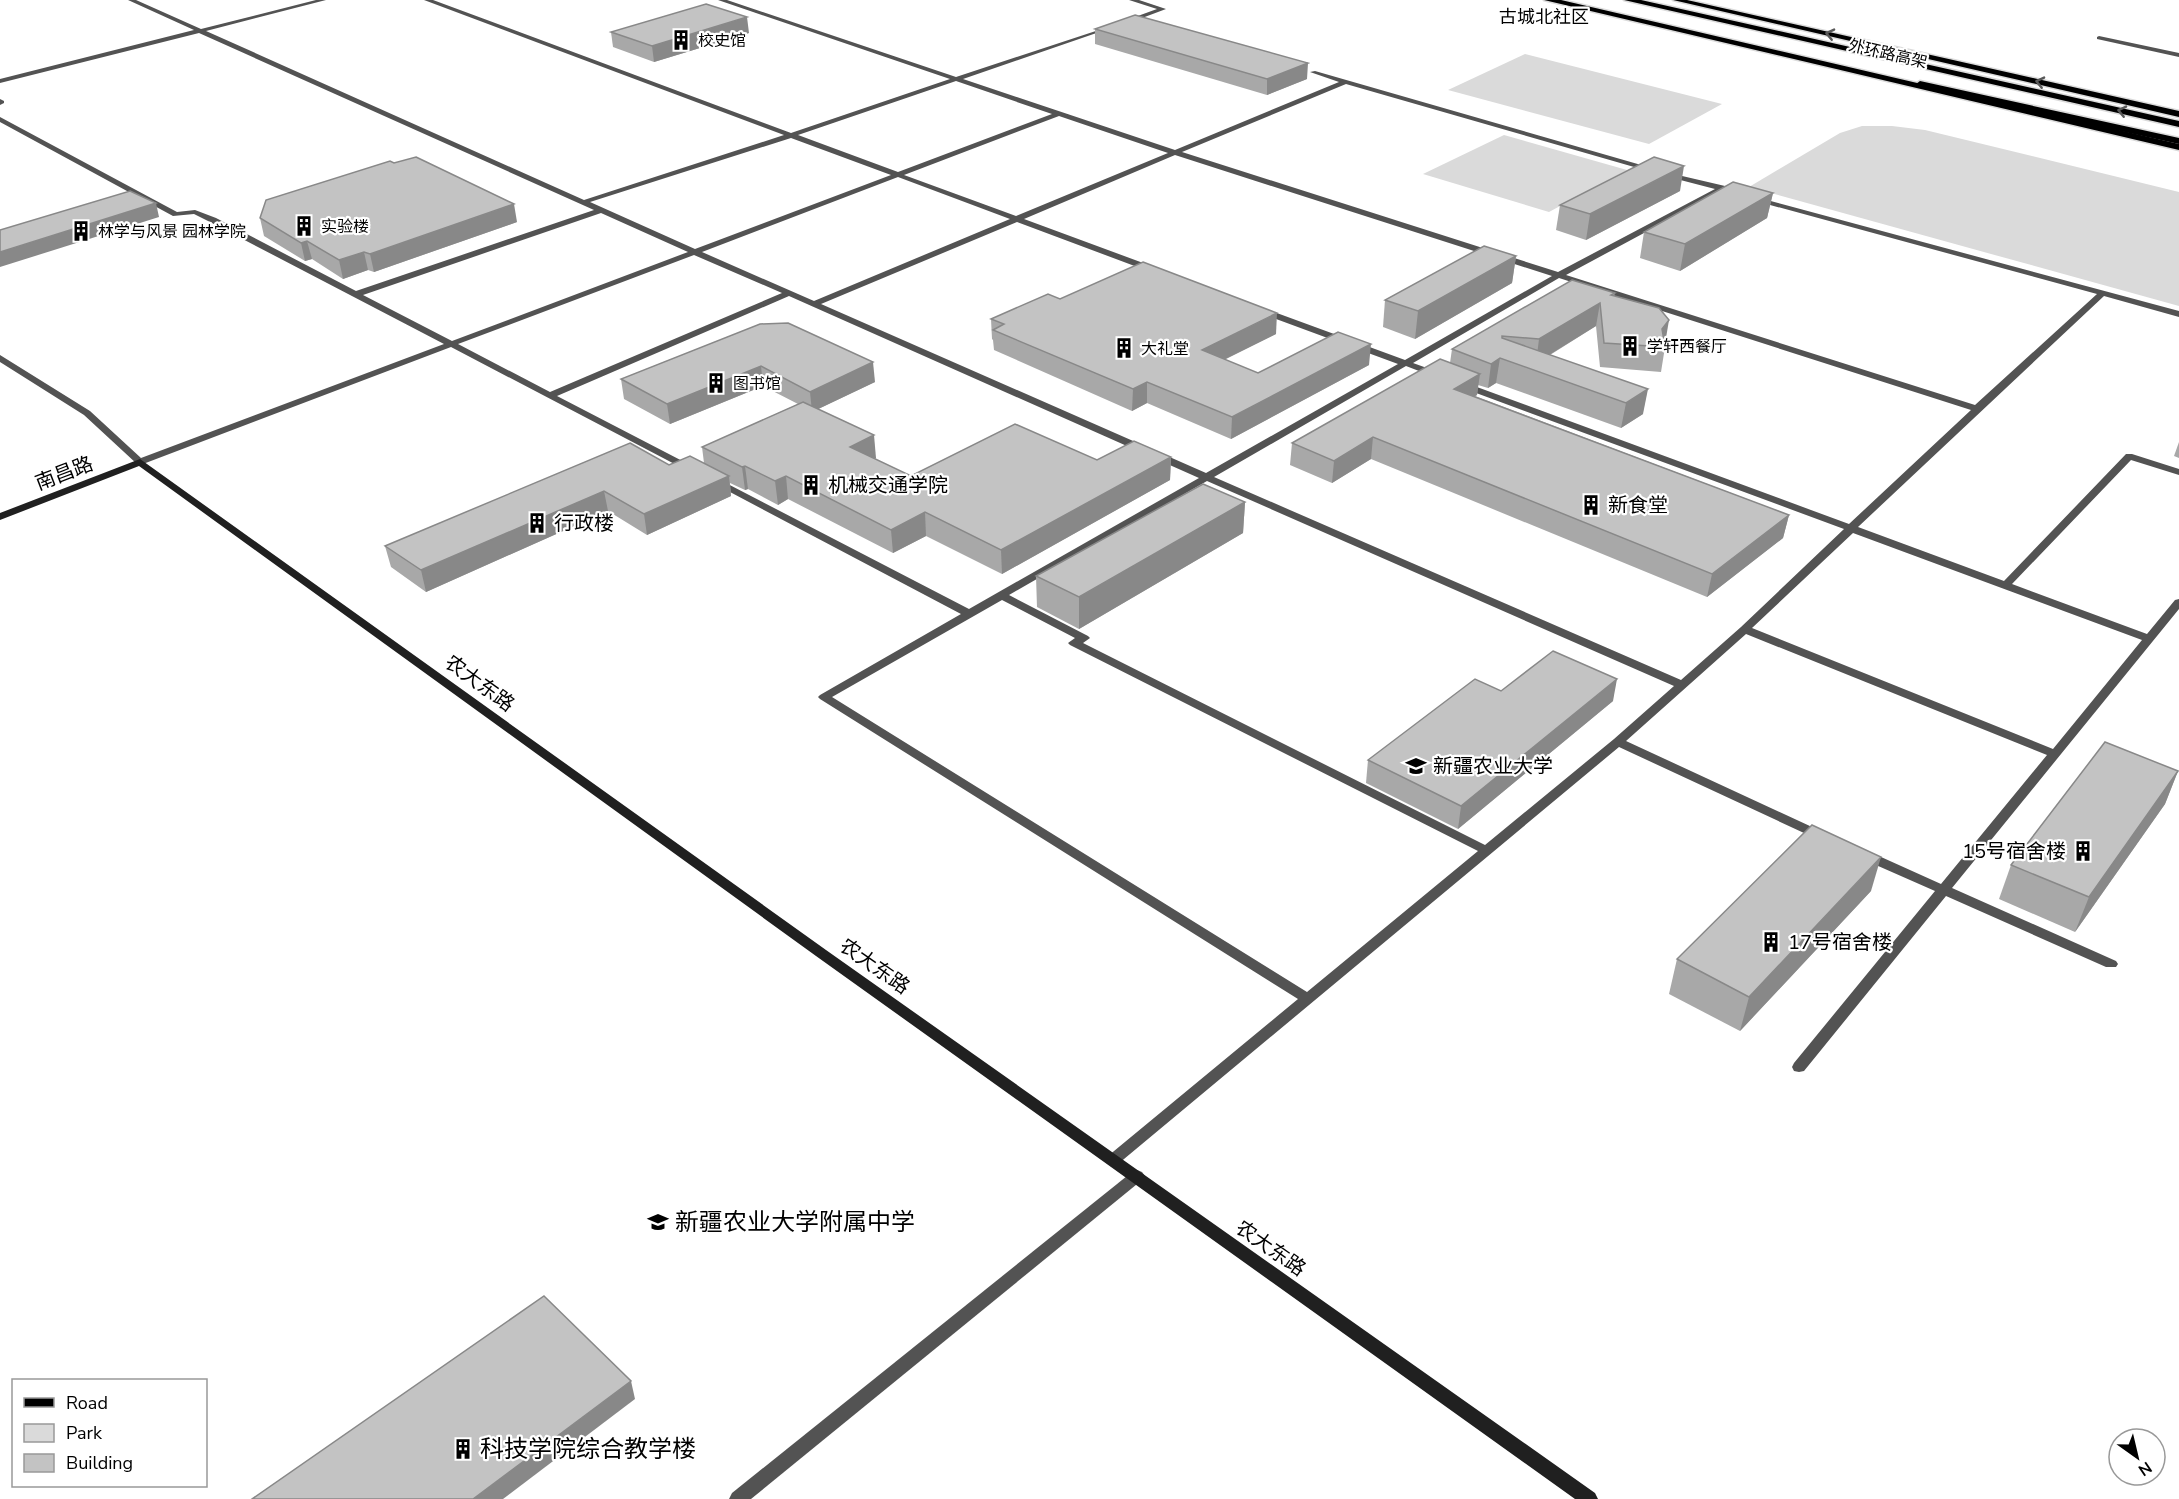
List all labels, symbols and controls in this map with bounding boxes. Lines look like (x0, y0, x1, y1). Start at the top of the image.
district label: 古城北社区 (1499, 5, 1589, 29)
building icon: 校史馆 (669, 28, 693, 52)
one-way arrow (1825, 28, 1835, 41)
place label: 校史馆 (698, 30, 746, 52)
street label: 外环路高架 (1846, 34, 1929, 74)
one-way arrow (2035, 76, 2045, 89)
one-way arrow (2117, 105, 2127, 118)
building icon: 实验楼 (292, 214, 316, 238)
place label: 实验楼 (321, 216, 369, 238)
building icon: 林学与风景 园林学院 (69, 219, 93, 243)
place label: 林学与风景 园林学院 (98, 221, 246, 243)
building icon: 学轩西餐厅 (1618, 334, 1642, 358)
building icon: 大礼堂 (1112, 336, 1136, 360)
place label: 学轩西餐厅 (1647, 336, 1727, 358)
place label: 大礼堂 (1141, 338, 1189, 360)
building icon: 图书馆 (704, 371, 728, 395)
place label: 图书馆 (733, 373, 781, 395)
street label: 南昌路 (31, 450, 97, 497)
place label: 机械交通学院 (828, 472, 948, 499)
building icon: 机械交通学院 (799, 473, 823, 497)
place label: 新食堂 (1608, 492, 1668, 519)
building icon: 新食堂 (1579, 493, 1603, 517)
place label: 行政楼 (554, 510, 614, 537)
building icon: 行政楼 (525, 511, 549, 535)
street label: 农大东路 (439, 649, 520, 718)
place label: 新疆农业大学 (1433, 753, 1553, 780)
school or university icon: 新疆农业大学 (1404, 754, 1428, 778)
place label: 15号宿舍楼 (1962, 838, 2066, 865)
building icon: 15号宿舍楼 (2071, 839, 2095, 863)
place label: 17号宿舍楼 (1788, 929, 1892, 956)
building icon: 17号宿舍楼 (1759, 930, 1783, 954)
street label: 农大东路 (834, 932, 915, 1000)
place label: 新疆农业大学附属中学 (675, 1206, 915, 1238)
school or university icon: 新疆农业大学附属中学 (646, 1210, 670, 1234)
street label: 农大东路 (1230, 1214, 1311, 1282)
legend (12, 1379, 207, 1487)
text: Road (66, 1391, 108, 1415)
text: Park (66, 1421, 103, 1445)
north arrow (2107, 1427, 2167, 1487)
place label: 科技学院综合教学楼 (480, 1433, 696, 1465)
building icon: 科技学院综合教学楼 (451, 1437, 475, 1461)
text: Building (66, 1451, 133, 1475)
text: N (2134, 1456, 2156, 1481)

